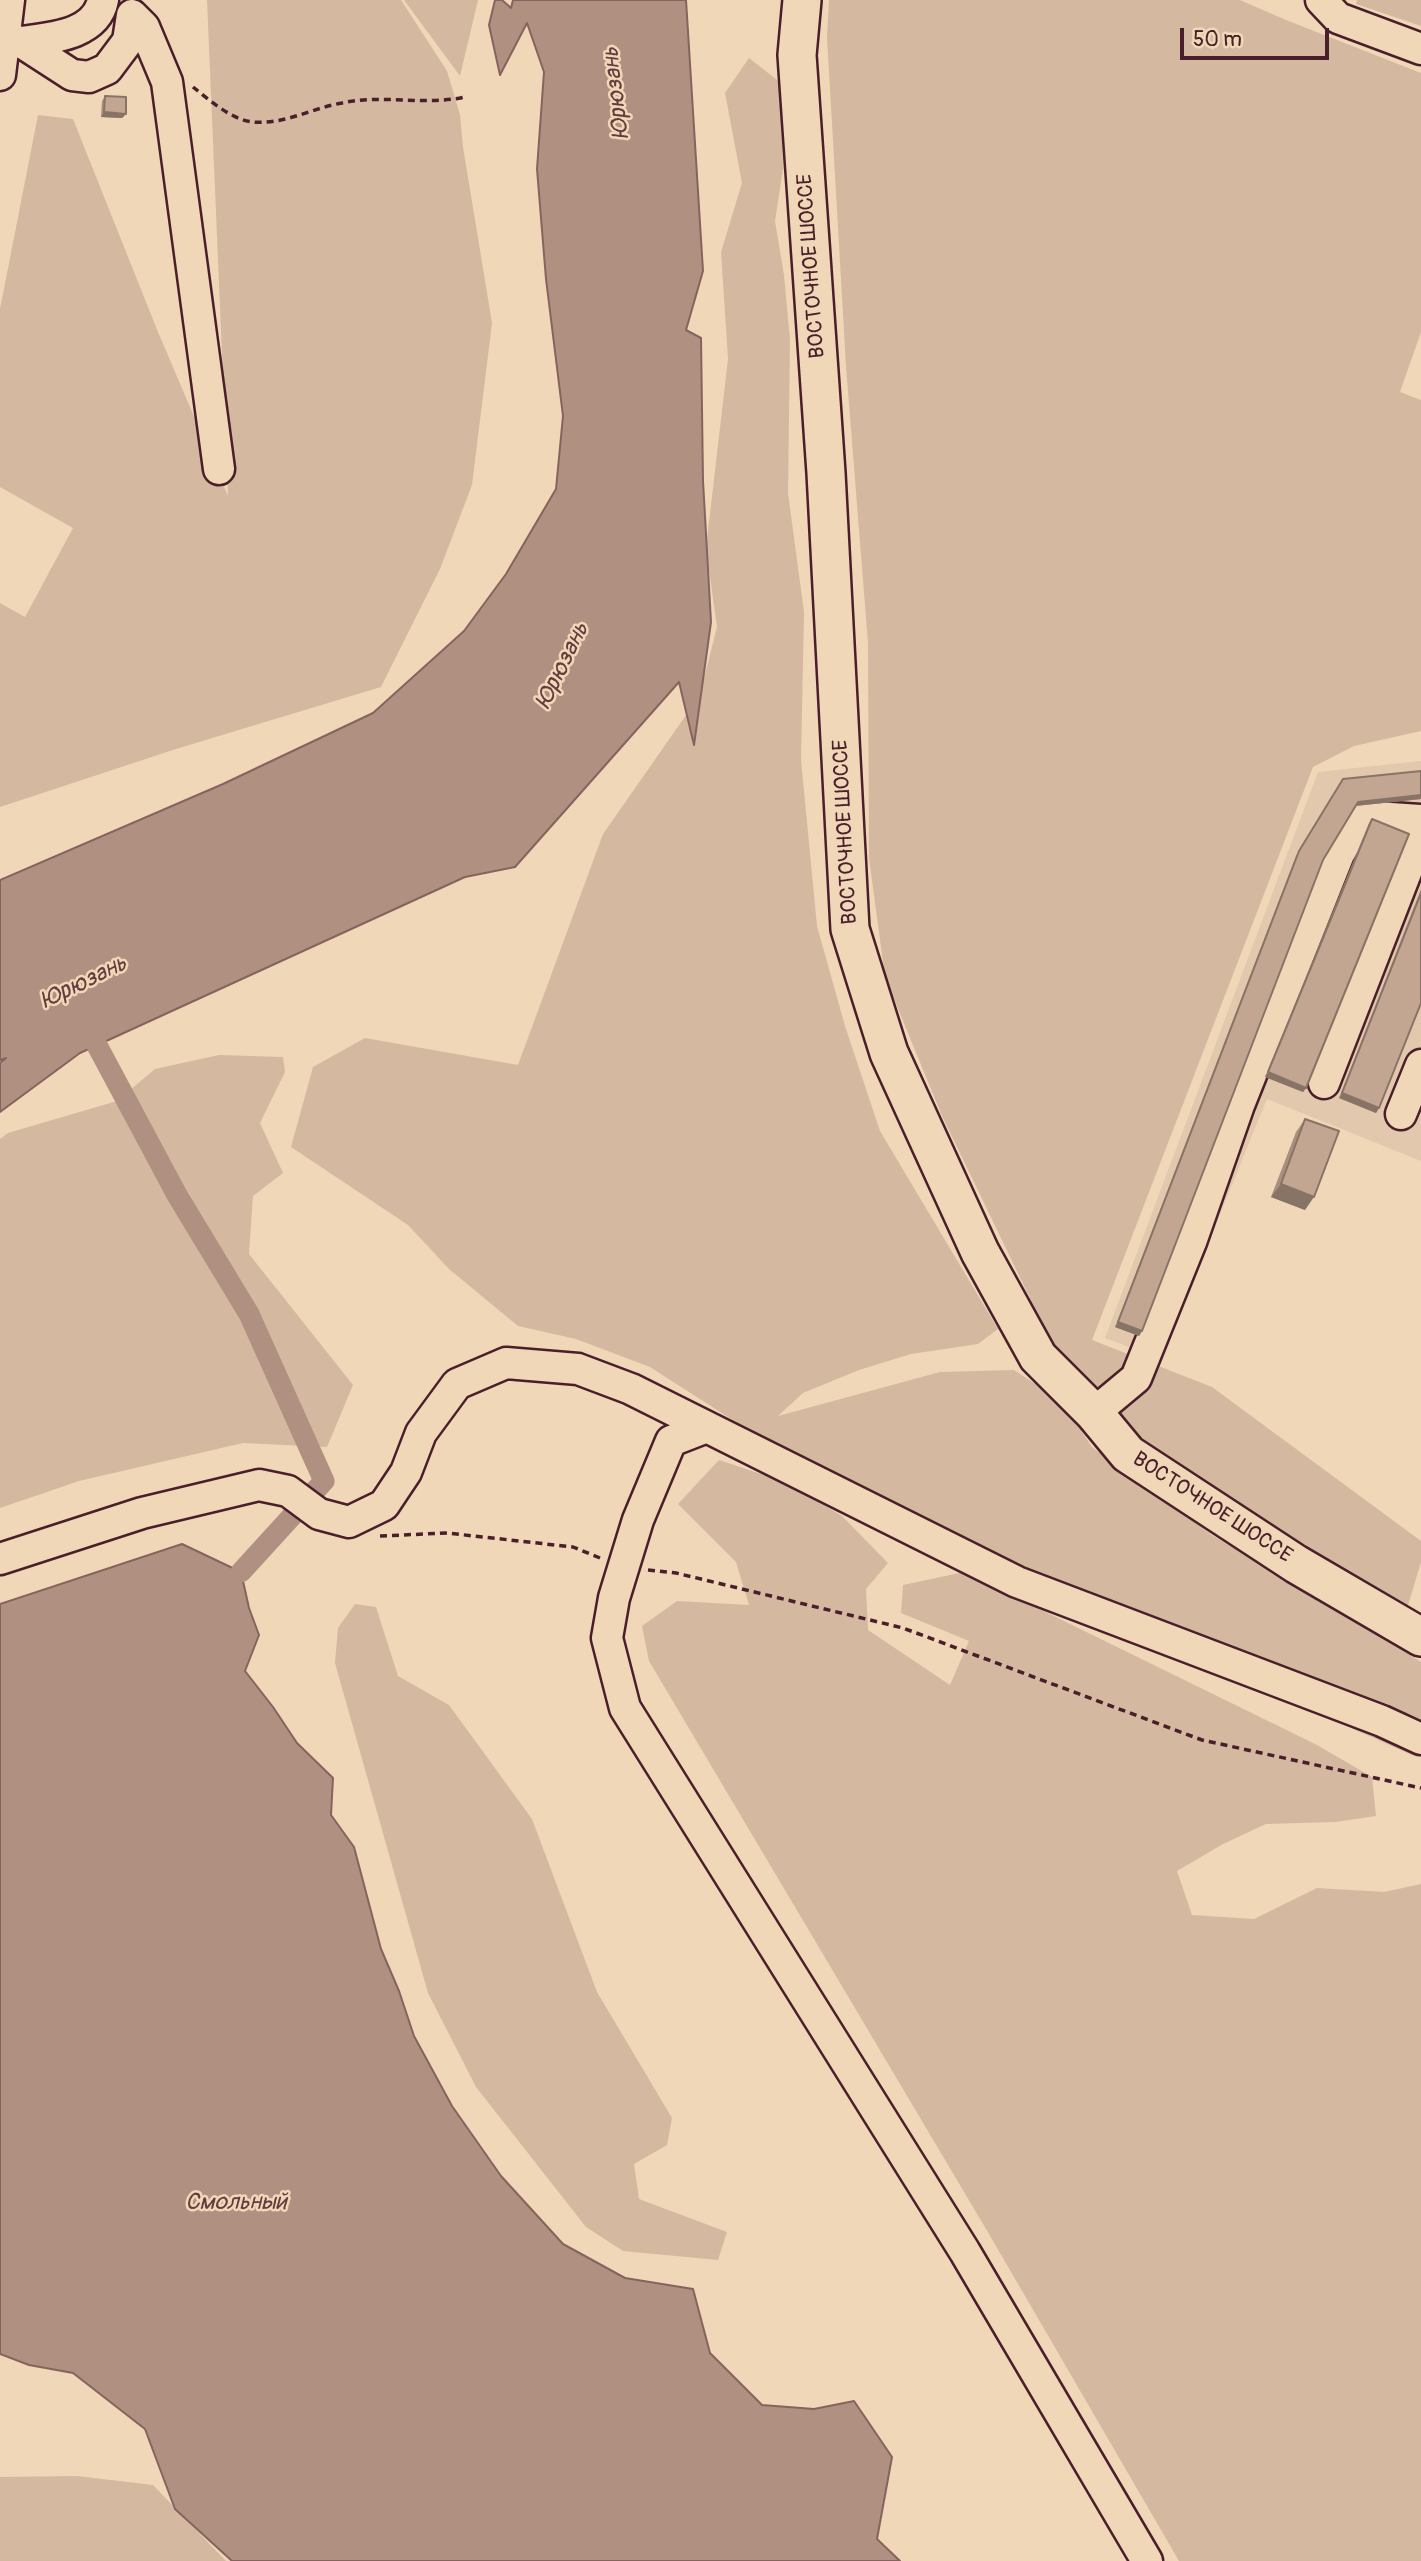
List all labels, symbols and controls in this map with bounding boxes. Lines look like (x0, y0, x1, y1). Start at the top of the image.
scale bar (1183, 14, 1332, 58)
text: 50 m (1193, 26, 1242, 53)
water label: Юрюзань (598, 45, 636, 141)
street label: ВОСТОЧНОЕ ШОССЕ (793, 173, 831, 359)
water label: Юрюзань (530, 618, 596, 714)
street label: ВОСТОЧНОЕ ШОССЕ (829, 739, 863, 925)
water label: Юрюзань (36, 950, 132, 1016)
street label: ВОСТОЧНОЕ ШОССЕ (1127, 1447, 1297, 1569)
water label: Смольный (185, 2189, 287, 2217)

